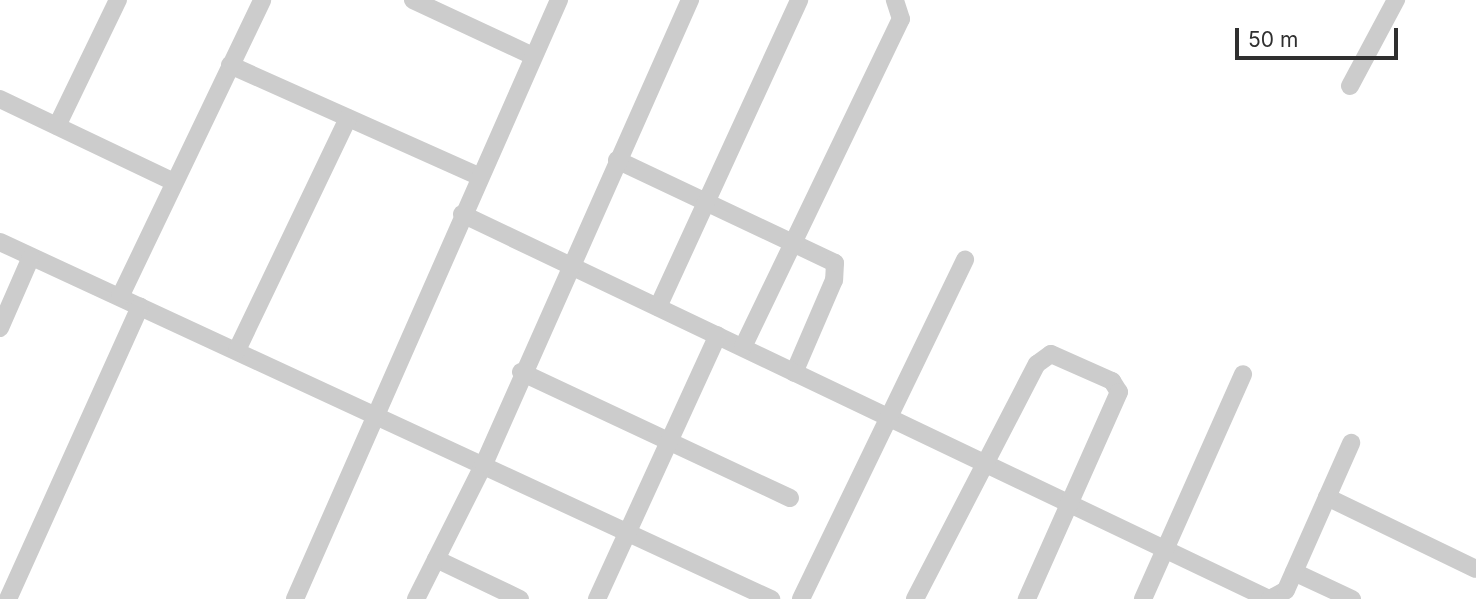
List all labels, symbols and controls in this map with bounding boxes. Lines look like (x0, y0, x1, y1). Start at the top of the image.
scale bar (1238, 14, 1401, 58)
text: 50 m (1248, 27, 1298, 52)

